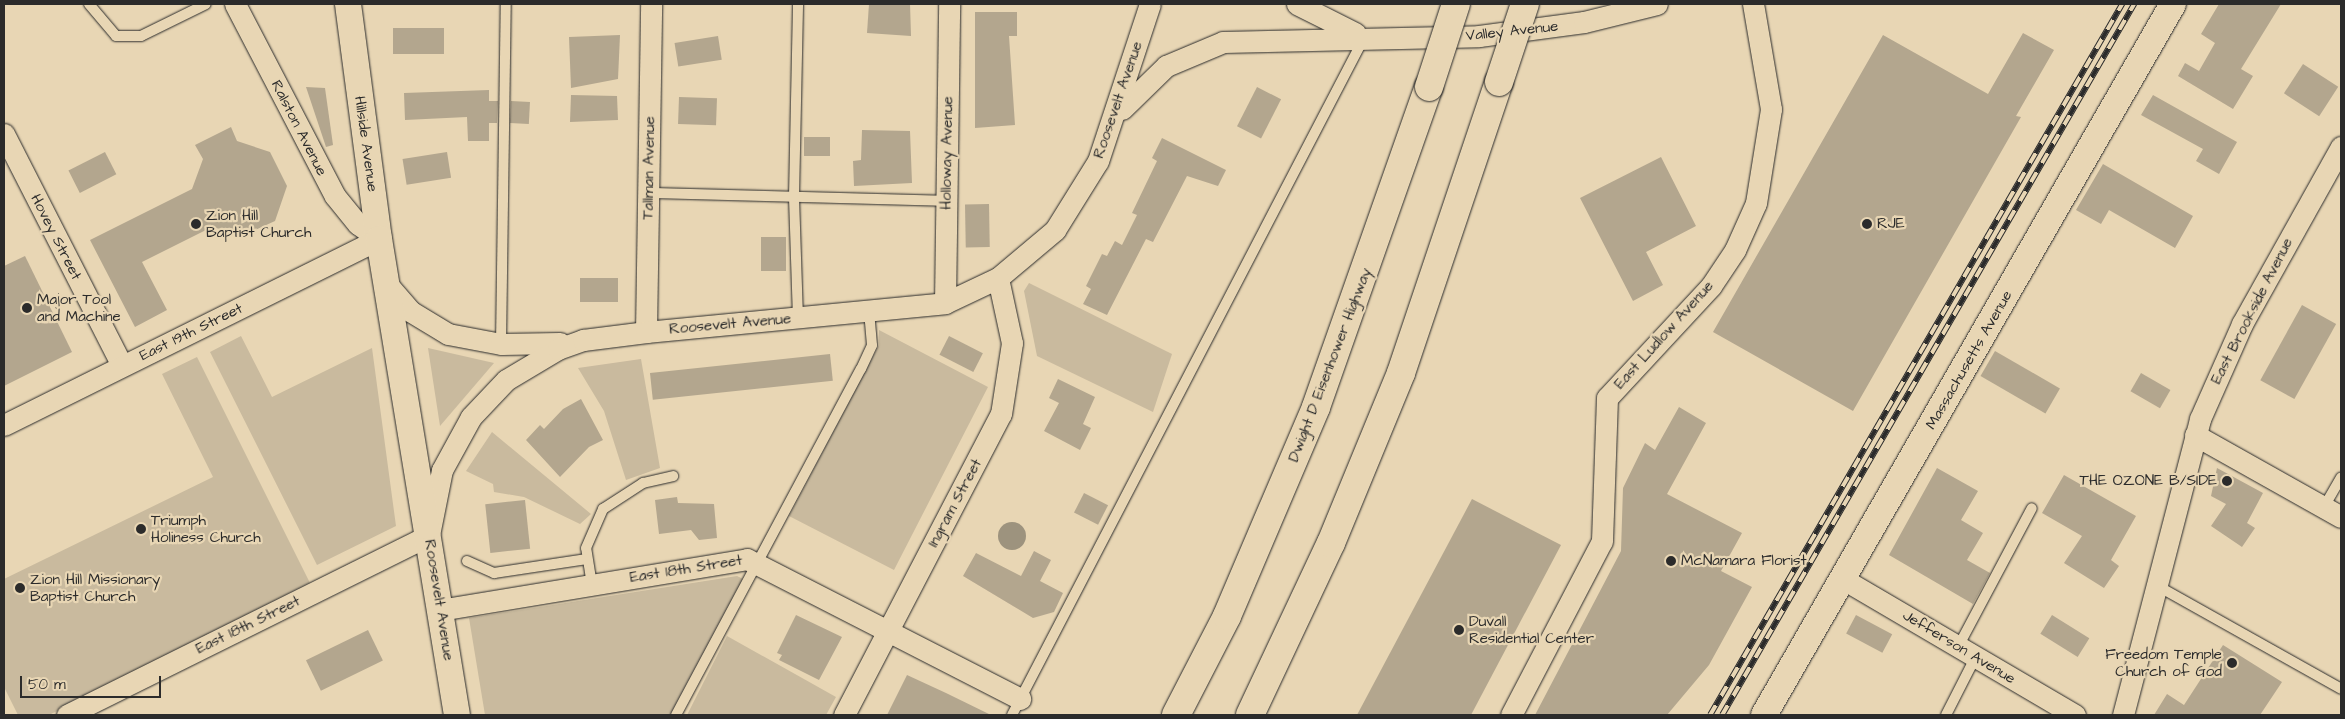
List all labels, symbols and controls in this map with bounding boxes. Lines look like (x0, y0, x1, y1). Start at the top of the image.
street label: Valley Avenue (1465, 17, 1559, 45)
street label: Roosevelt Avenue (1090, 39, 1146, 161)
street label: Ralston Avenue (267, 77, 331, 179)
street label: Hillside Avenue (350, 95, 382, 193)
street label: Holloway Avenue (937, 96, 957, 210)
street label: Tallman Avenue (639, 116, 659, 220)
street label: Hovey Street (27, 191, 85, 283)
place label: Zion Hill Baptist Church (206, 206, 311, 241)
place label: RJE (1877, 215, 1905, 233)
marker: Zion Hill Baptist Church (190, 218, 202, 230)
marker: RJE (1861, 218, 1873, 230)
street label: East Brookside Avenue (2207, 235, 2297, 387)
street label: Dwight D Eisenhower Highway (1285, 265, 1375, 465)
street label: East Ludlow Avenue (1611, 277, 1717, 393)
street label: Massachusetts Avenue (1922, 287, 2016, 433)
place label: Major Tool and Machine (37, 290, 121, 325)
street label: East 19th Street (137, 299, 245, 365)
marker: Major Tool and Machine (21, 302, 33, 314)
street label: Roosevelt Avenue (668, 310, 792, 338)
street label: Ingram Street (924, 456, 986, 550)
place label: THE OZONE B/SIDE (2080, 472, 2217, 490)
marker: THE OZONE B/SIDE (2221, 475, 2233, 487)
place label: Triumph Holiness Church (151, 511, 261, 546)
marker: Triumph Holiness Church (135, 523, 147, 535)
street label: Roosevelt Avenue (421, 538, 457, 662)
street label: East 18th Street (629, 551, 743, 587)
place label: McNamara Florist (1681, 552, 1806, 570)
marker: McNamara Florist (1665, 555, 1677, 567)
place label: Zion Hill Missionary Baptist Church (30, 570, 160, 605)
marker: Zion Hill Missionary Baptist Church (14, 582, 26, 594)
street label: East 18th Street (193, 592, 303, 658)
street label: Jefferson Avenue (1899, 606, 2019, 688)
place label: Duvall Residential Center (1469, 612, 1594, 647)
marker: Duvall Residential Center (1453, 624, 1465, 636)
place label: Freedom Temple Church of God (2105, 645, 2222, 680)
marker: Freedom Temple Church of God (2226, 657, 2238, 669)
scale bar (22, 666, 164, 698)
text: 50 m (28, 674, 66, 695)

